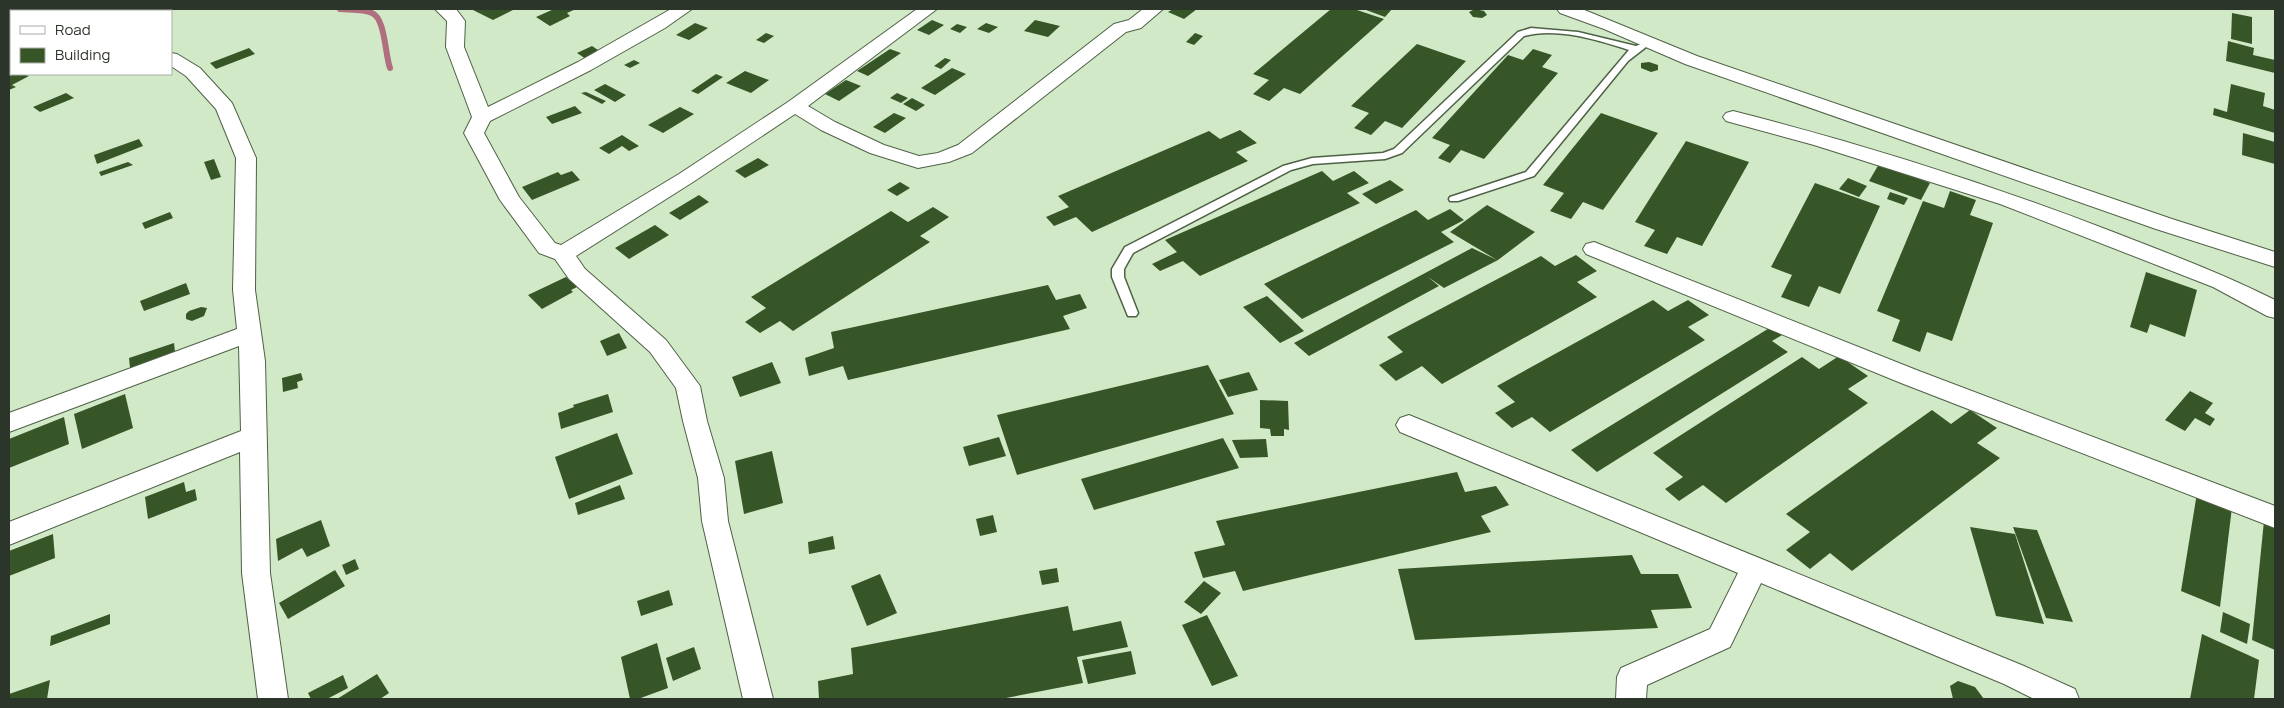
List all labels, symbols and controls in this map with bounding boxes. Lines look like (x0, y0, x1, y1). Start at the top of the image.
legend (10, 10, 172, 75)
text: Road (55, 19, 91, 40)
text: Building (55, 44, 110, 65)

